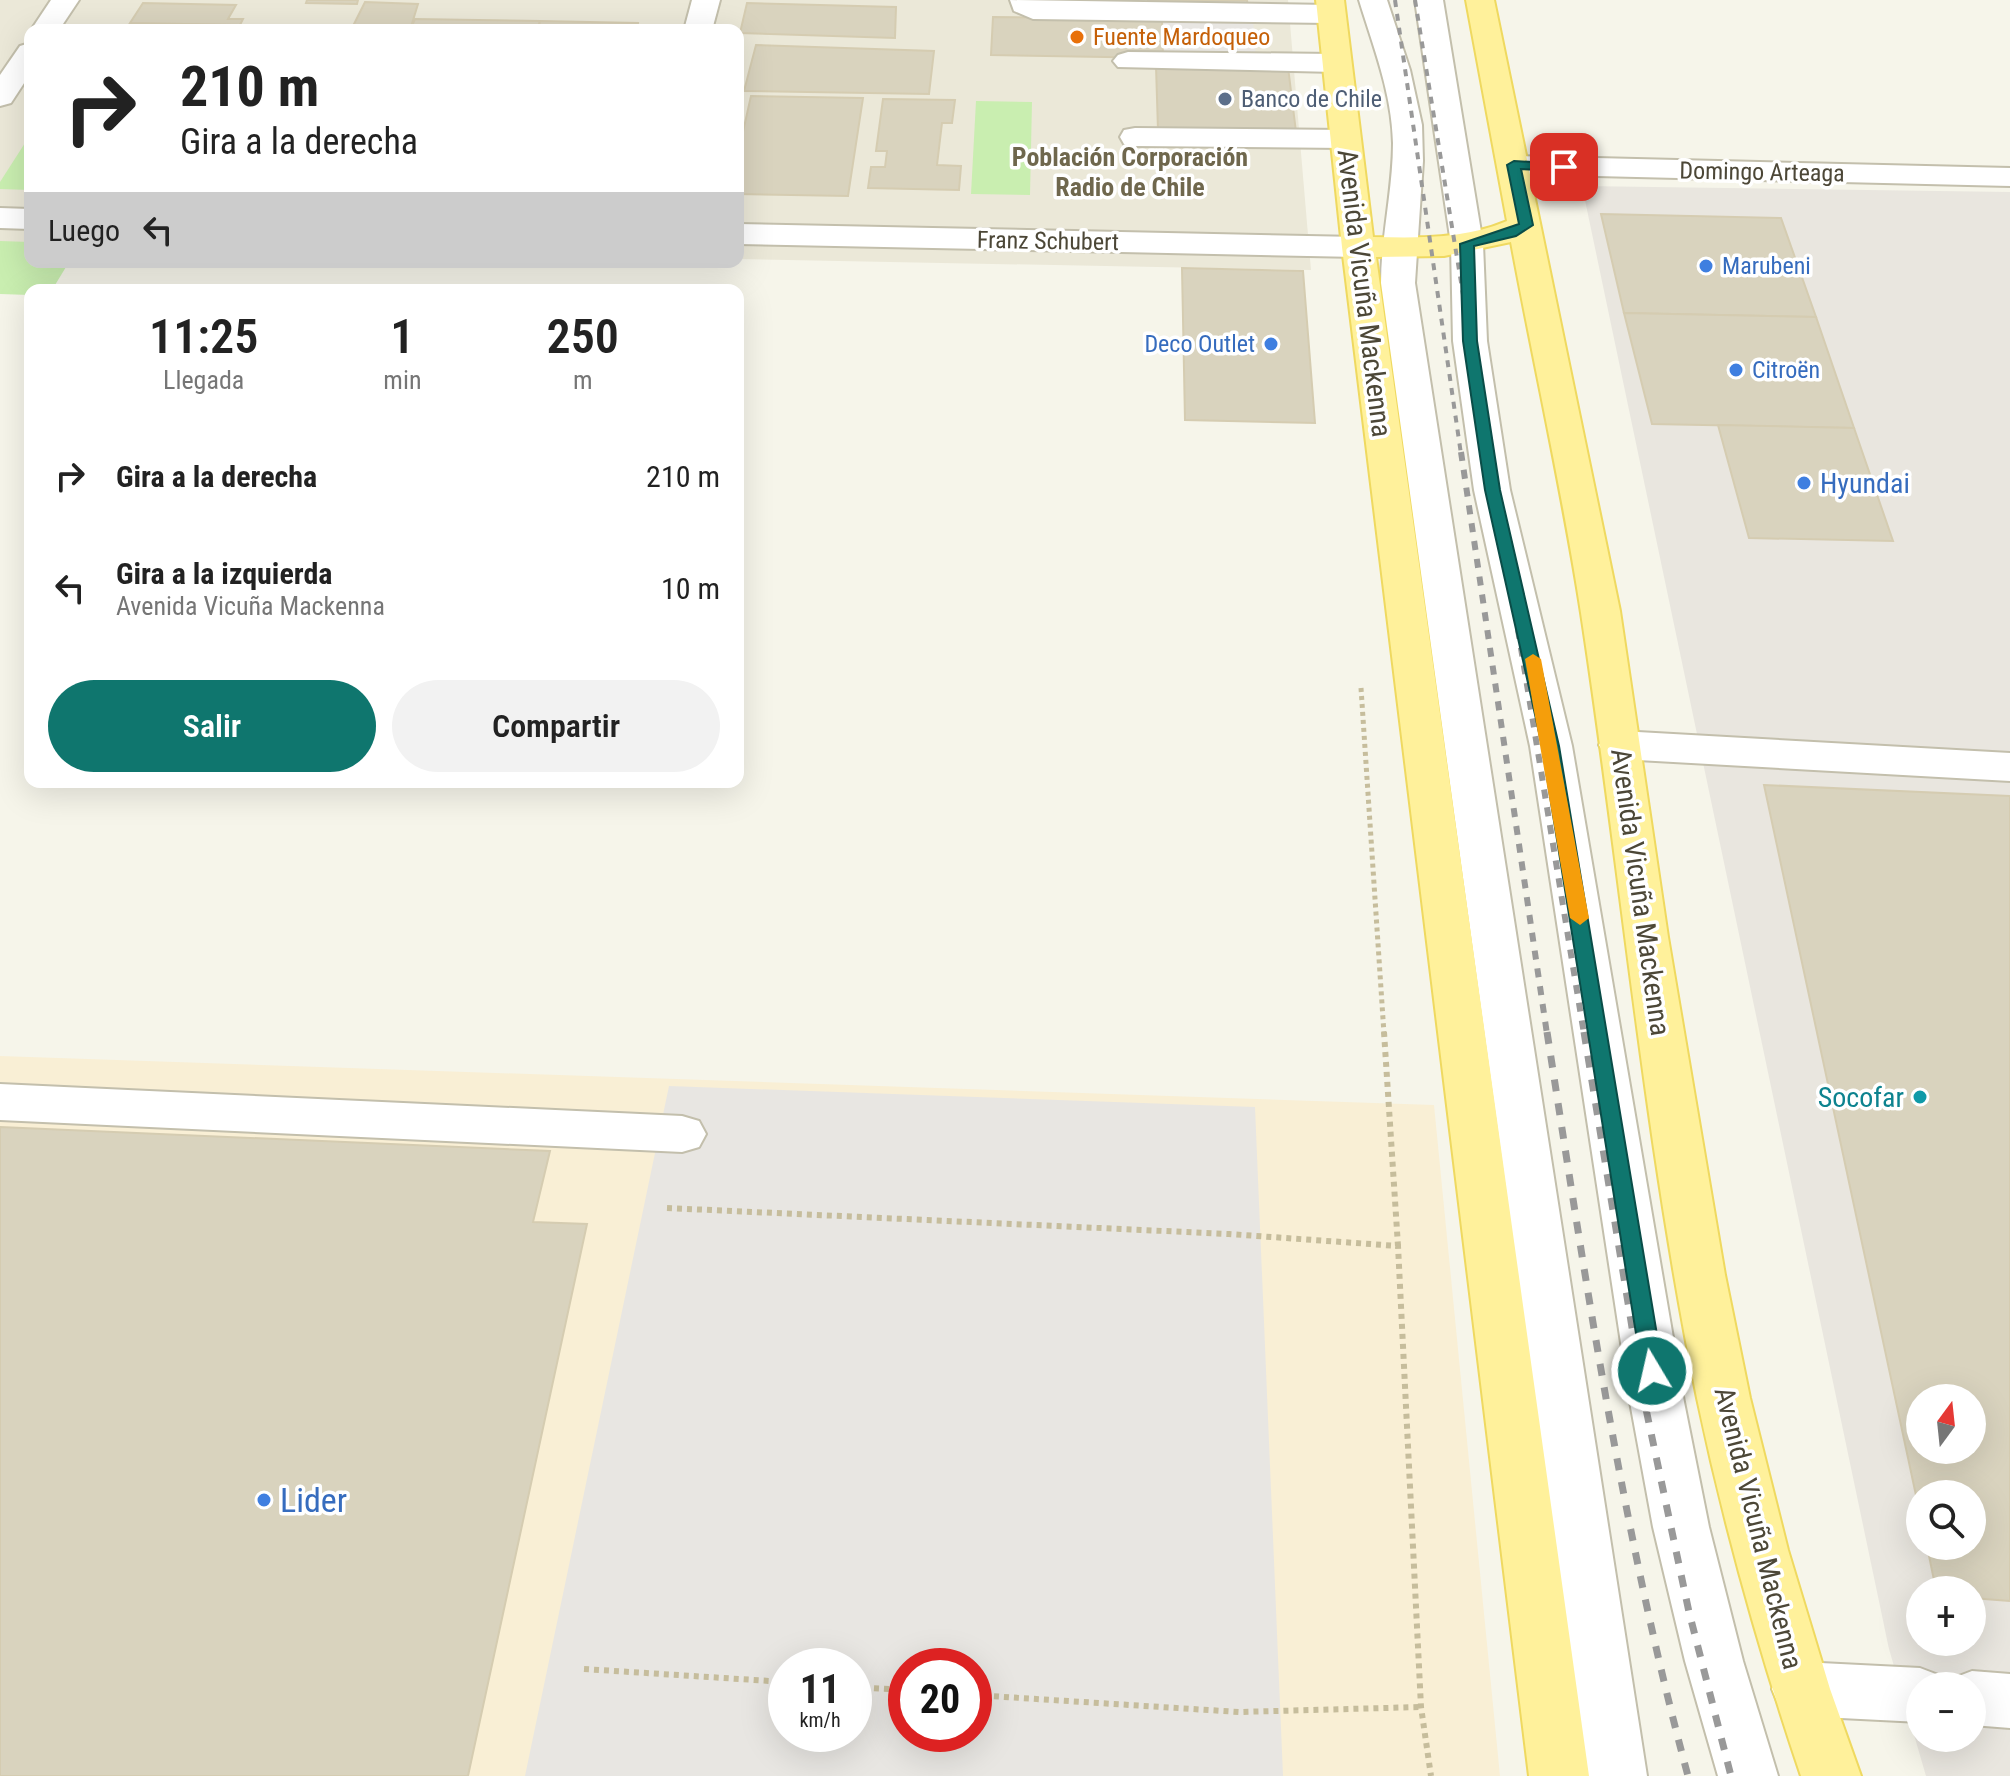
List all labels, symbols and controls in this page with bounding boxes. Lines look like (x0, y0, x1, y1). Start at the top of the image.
place label: Fuente Mardoqueo (1093, 23, 1270, 51)
marker: Fuente Mardoqueo (1068, 28, 1086, 46)
text: 210 m (180, 54, 319, 120)
icon: right (48, 56, 152, 160)
place label: Banco de Chile (1241, 85, 1382, 113)
marker: Banco de Chile (1216, 90, 1234, 108)
text: Gira a la derecha (180, 121, 418, 163)
pin (1530, 133, 1598, 201)
district label: Población Corporación Radio de Chile (1012, 142, 1248, 202)
icon: arrive (1542, 145, 1586, 189)
street label: Avenida Vicuña Mackenna (1330, 147, 1399, 439)
street label: Domingo Arteaga (1679, 157, 1845, 187)
icon: left (136, 208, 180, 252)
text: Luego (48, 213, 120, 248)
street label: Franz Schubert (977, 226, 1119, 256)
place label: Marubeni (1722, 252, 1811, 280)
marker: Marubeni (1697, 257, 1715, 275)
text: 11:25 (149, 308, 258, 365)
text: 1 (390, 308, 414, 365)
text: 250 (547, 308, 619, 365)
place label: Deco Outlet (1144, 330, 1255, 358)
marker: Deco Outlet (1262, 335, 1280, 353)
place label: Citroën (1752, 356, 1820, 384)
marker: Citroën (1727, 361, 1745, 379)
text: Llegada (163, 365, 244, 395)
text: min (383, 365, 421, 395)
text: m (573, 365, 593, 395)
icon: right (48, 454, 92, 498)
text: Gira a la derecha (116, 459, 317, 494)
text: 210 m (646, 459, 720, 494)
place label: Hyundai (1820, 467, 1910, 500)
marker: Hyundai (1795, 474, 1813, 492)
text: Gira a la izquierda (116, 556, 332, 591)
icon: left (48, 566, 92, 610)
text: 10 m (661, 571, 720, 606)
text: Avenida Vicuña Mackenna (116, 591, 385, 621)
button: Salir (48, 680, 376, 772)
button: Compartir (392, 680, 720, 772)
street label: Avenida Vicuña Mackenna (1604, 746, 1677, 1038)
place label: Socofar (1818, 1081, 1904, 1114)
marker: Socofar (1911, 1088, 1929, 1106)
position arrow (1610, 1329, 1694, 1413)
street label: Avenida Vicuña Mackenna (1707, 1384, 1810, 1673)
north arrow (1906, 1384, 1986, 1464)
map controls (1906, 1384, 1986, 1752)
place label: Lider (280, 1480, 347, 1520)
button: search (1906, 1480, 1986, 1560)
marker: Lider (255, 1491, 273, 1509)
button: + (1906, 1576, 1986, 1656)
speed limit sign: 20 (888, 1648, 992, 1752)
text: 11 (800, 1666, 840, 1713)
button: − (1906, 1672, 1986, 1752)
text: km/h (799, 1708, 841, 1732)

